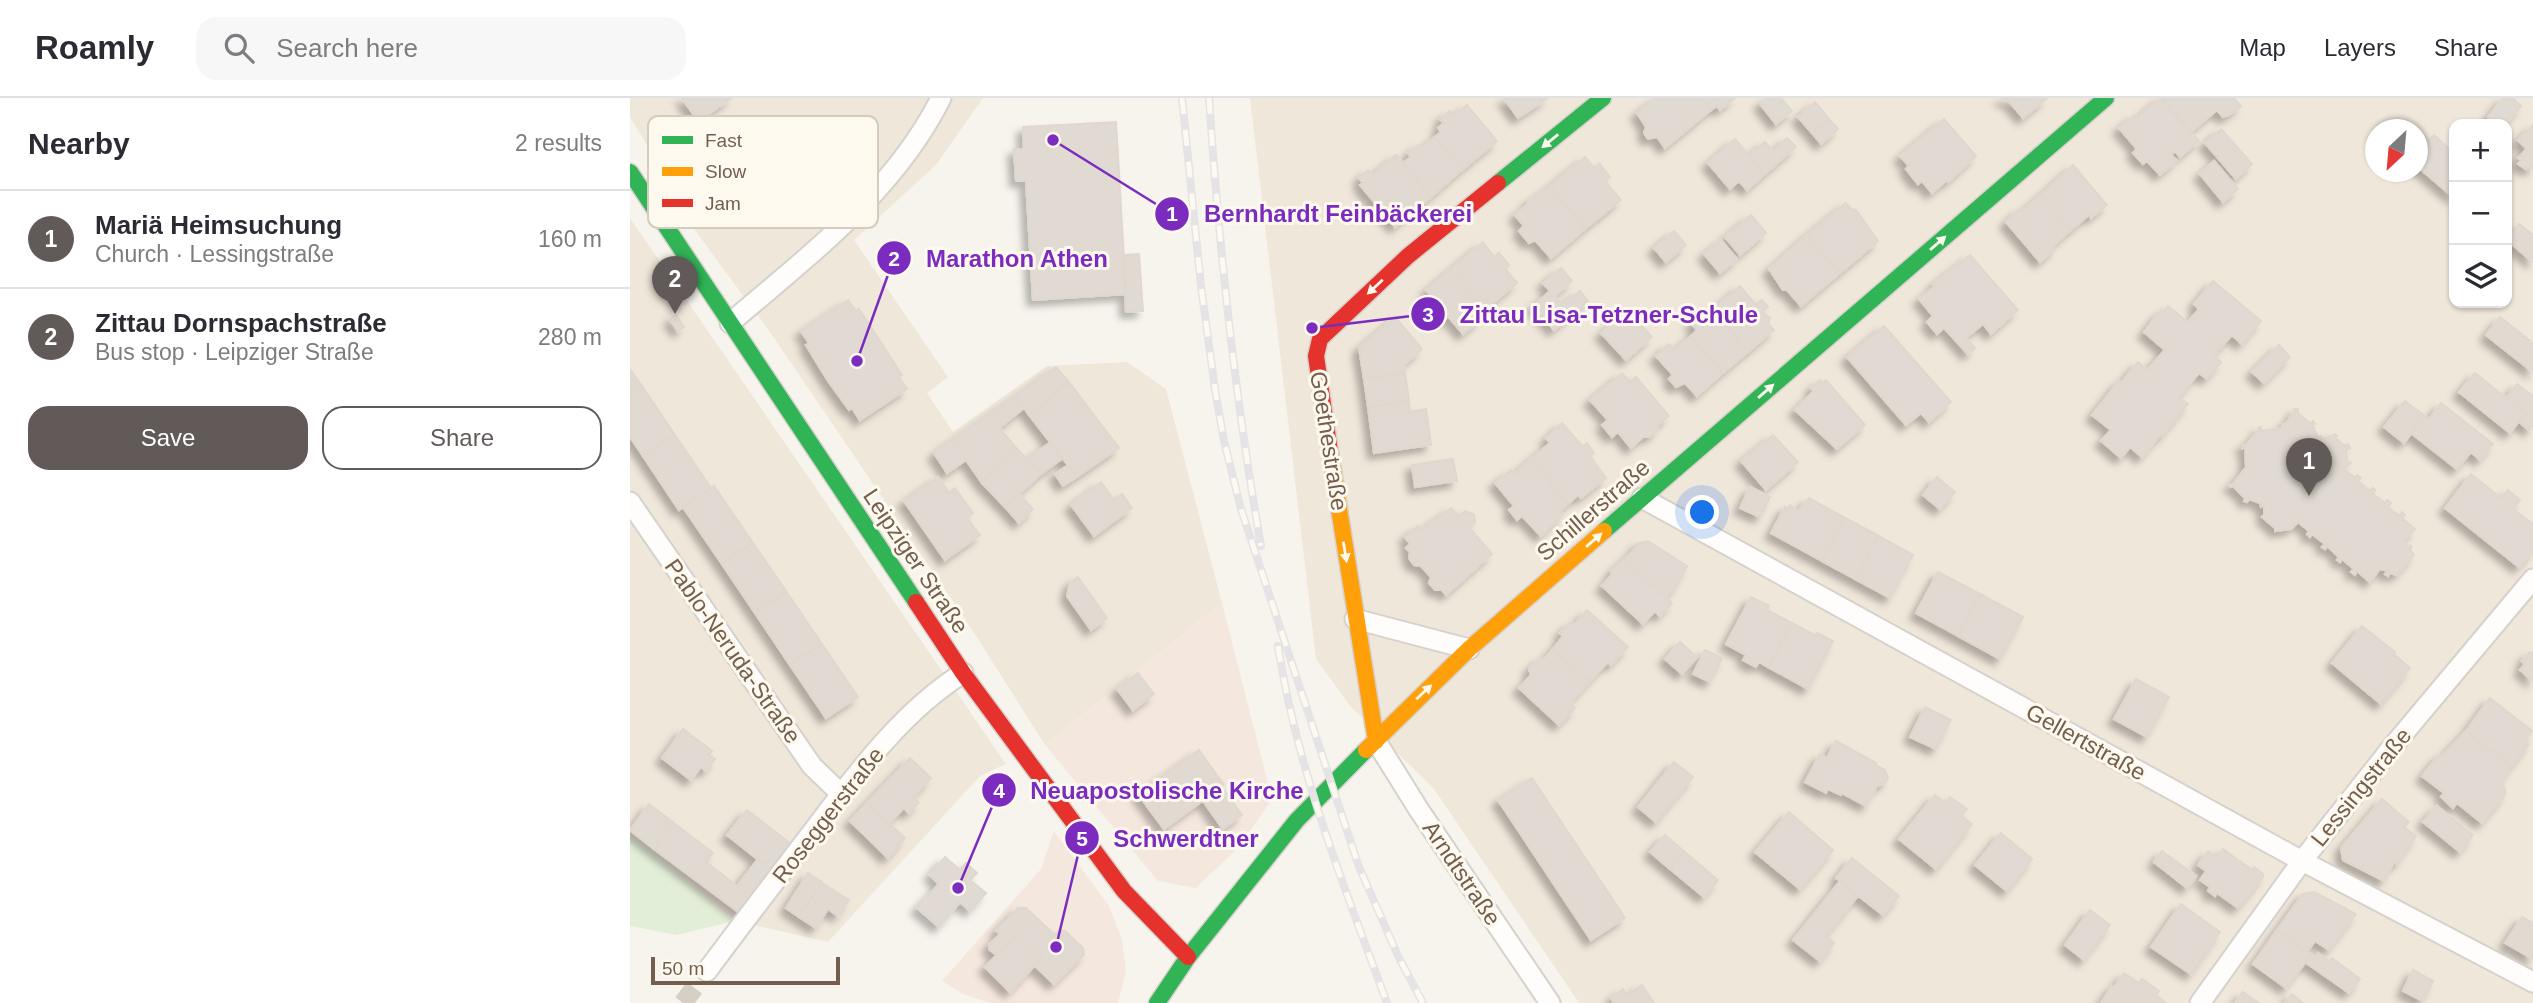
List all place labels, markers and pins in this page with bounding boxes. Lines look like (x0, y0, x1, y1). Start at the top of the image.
callout: Bernhardt Feinbäckerei (1155, 191, 1486, 236)
callout: Marathon Athen (877, 236, 1122, 281)
pin: 2 (652, 256, 698, 314)
callout: Zittau Lisa-Tetzner-Schule (1411, 292, 1772, 337)
pin: 1 (2286, 438, 2332, 496)
callout: Neuapostolische Kirche (981, 768, 1317, 813)
callout: Schwerdtner (1065, 816, 1273, 861)

